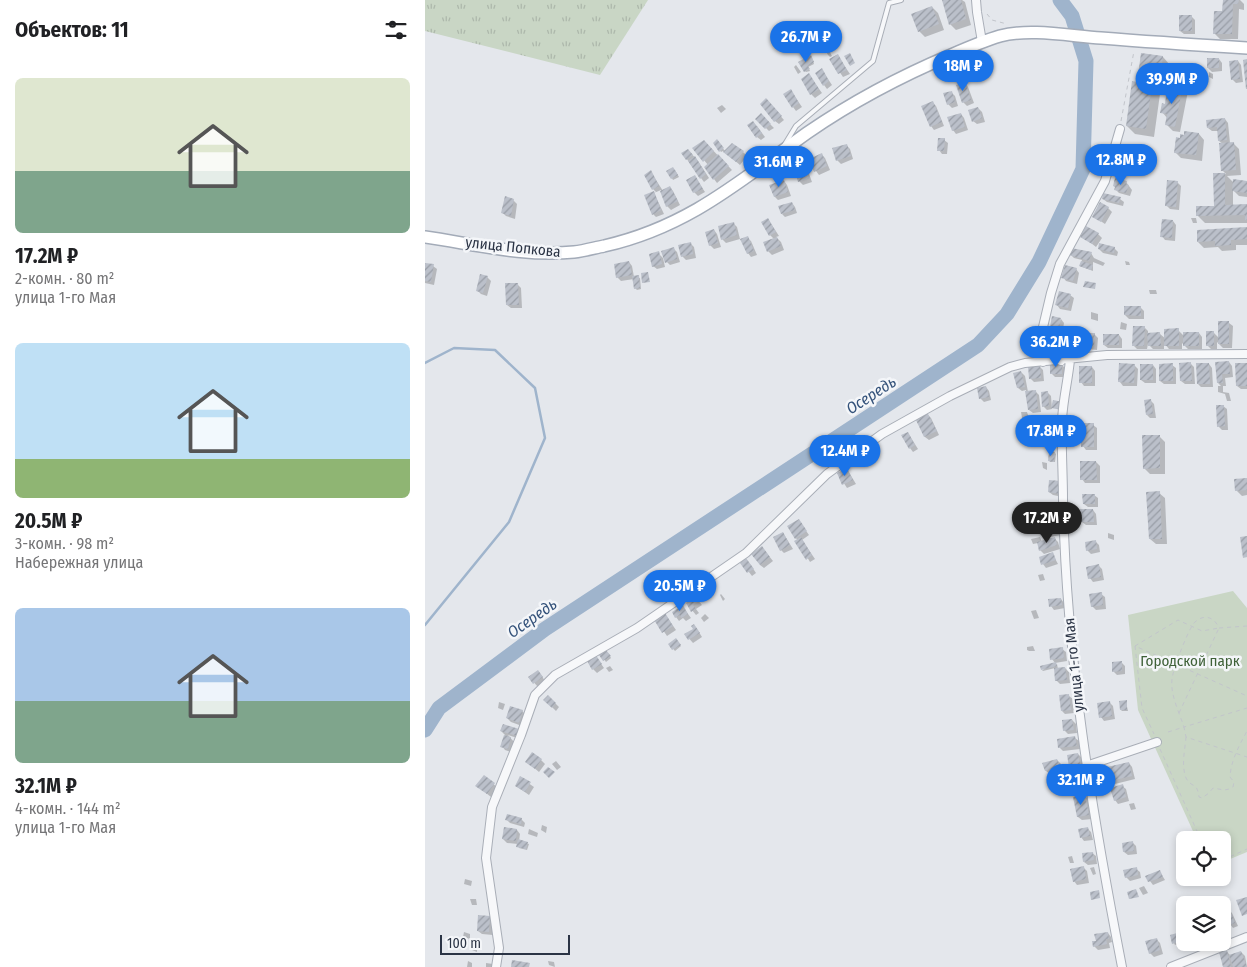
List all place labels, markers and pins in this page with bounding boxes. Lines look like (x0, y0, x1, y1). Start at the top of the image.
pin: 26.7M ₽ (760, 20, 852, 63)
pin: 18M ₽ (928, 49, 998, 92)
pin: 39.9M ₽ (1126, 62, 1218, 105)
pin: 12.8M ₽ (1075, 144, 1167, 186)
pin: 31.6M ₽ (733, 146, 825, 188)
pin: 36.2M ₽ (1010, 326, 1102, 368)
pin: 17.8M ₽ (1005, 414, 1097, 457)
pin: 12.4M ₽ (799, 434, 891, 477)
pin: 17.2M ₽ (1001, 502, 1093, 544)
pin: 20.5M ₽ (634, 570, 726, 612)
pin: 32.1M ₽ (1035, 764, 1127, 806)

